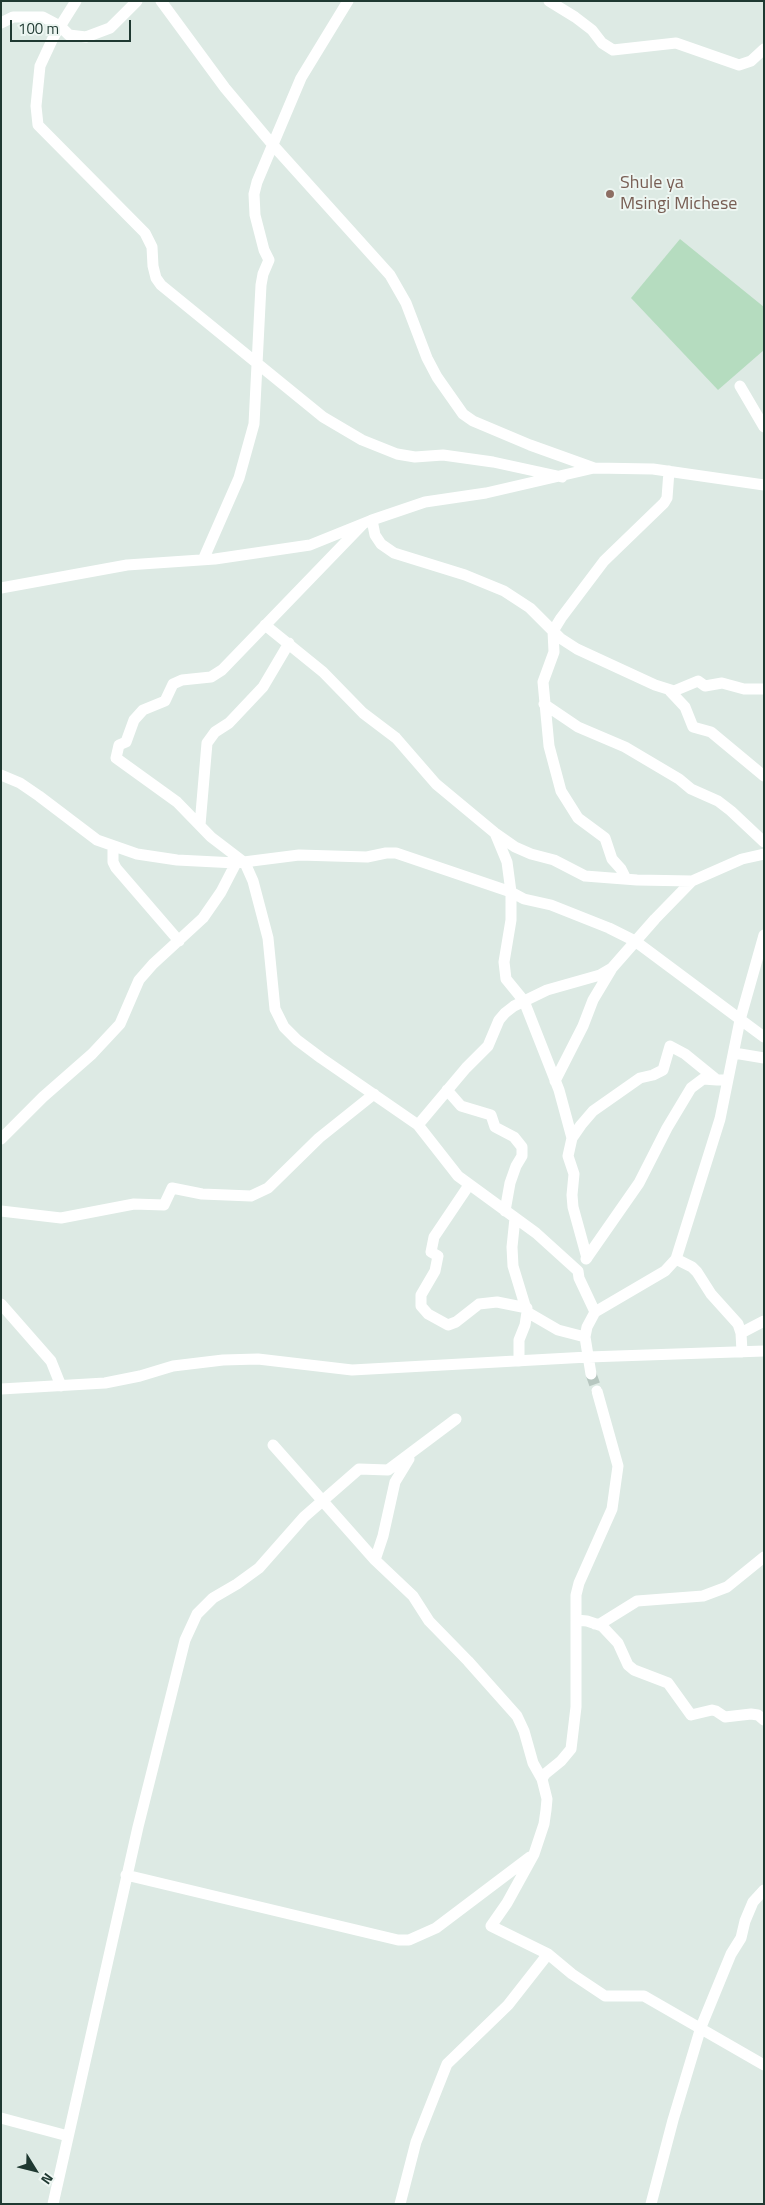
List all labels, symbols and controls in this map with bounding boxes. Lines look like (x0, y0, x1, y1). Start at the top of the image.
scale bar (12, 10, 134, 42)
text: 100 m (18, 17, 59, 40)
place label: Shule ya Msingi Michese (620, 173, 737, 215)
marker: Shule ya Msingi Michese (604, 188, 616, 200)
north arrow (10, 2145, 60, 2195)
text: N (36, 2169, 59, 2189)

